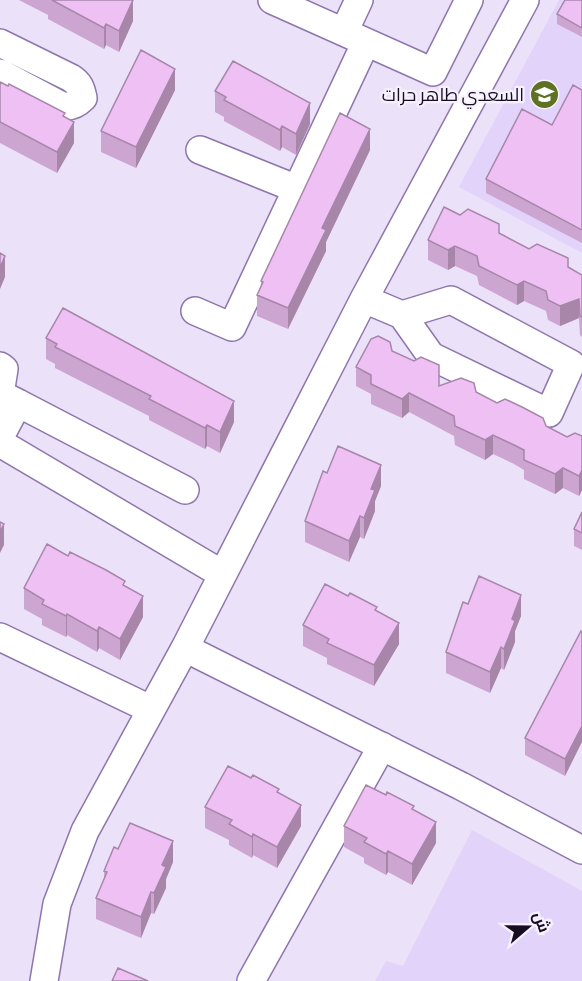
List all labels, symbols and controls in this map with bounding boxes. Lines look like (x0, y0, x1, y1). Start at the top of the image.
school or university icon: السعدي طاهر حرات (529, 78, 561, 110)
place label: السعدي طاهر حرات (382, 83, 524, 109)
north arrow (498, 897, 558, 957)
text: ش (529, 909, 555, 935)

